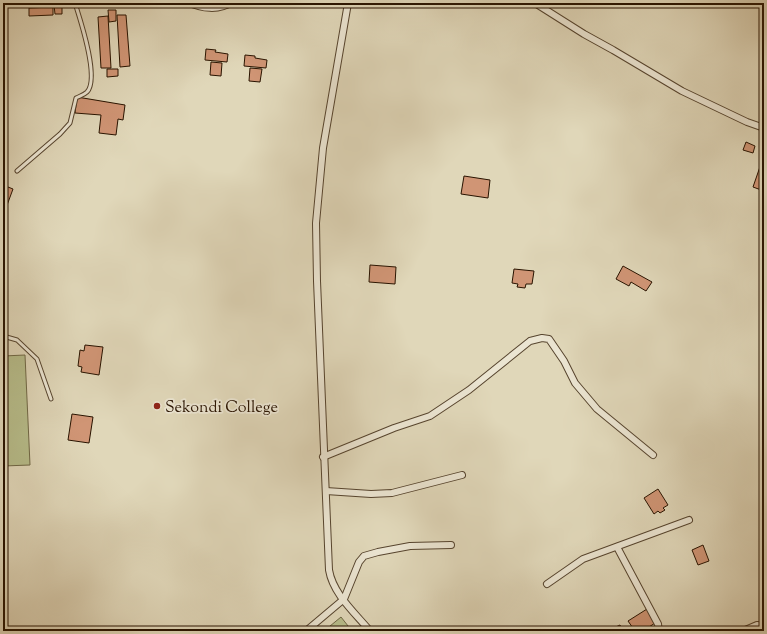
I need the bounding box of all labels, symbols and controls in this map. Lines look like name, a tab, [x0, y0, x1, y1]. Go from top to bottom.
place label: Sekondi College	[165, 397, 278, 420]
marker: Sekondi College	[152, 401, 162, 411]

